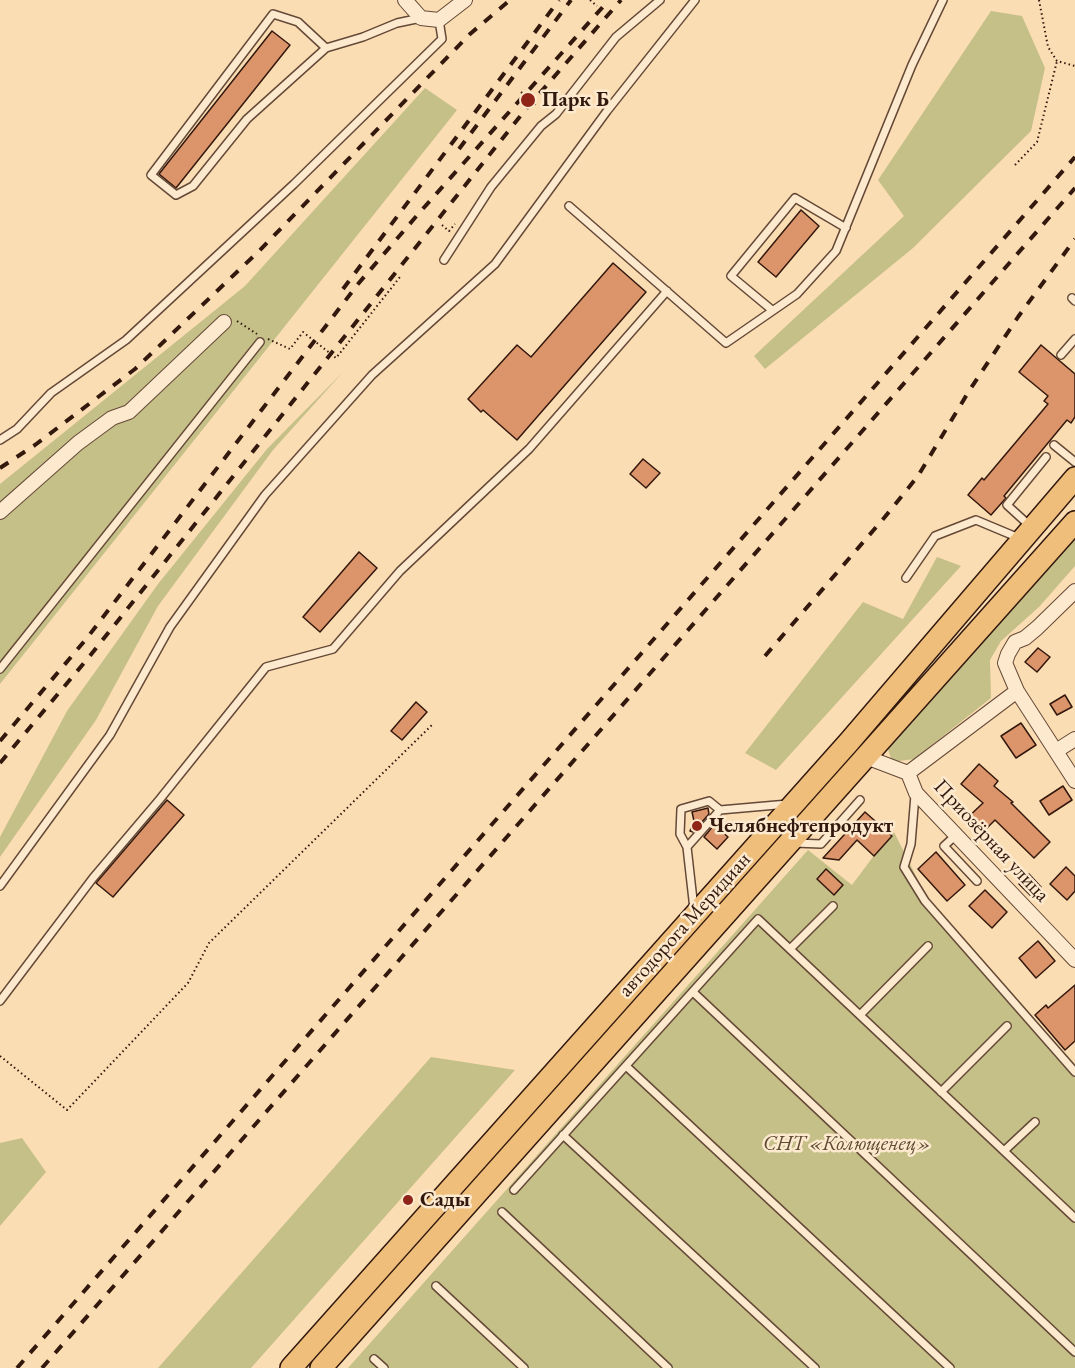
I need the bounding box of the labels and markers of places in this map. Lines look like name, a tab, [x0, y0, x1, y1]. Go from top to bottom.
place label: Парк Б	[542, 87, 609, 113]
marker: Парк Б	[519, 91, 537, 109]
place label: Челябнефтепродукт	[709, 813, 893, 839]
marker: Челябнефтепродукт	[690, 819, 704, 833]
place label: Сады	[420, 1187, 470, 1213]
marker: Сады	[401, 1193, 415, 1207]

